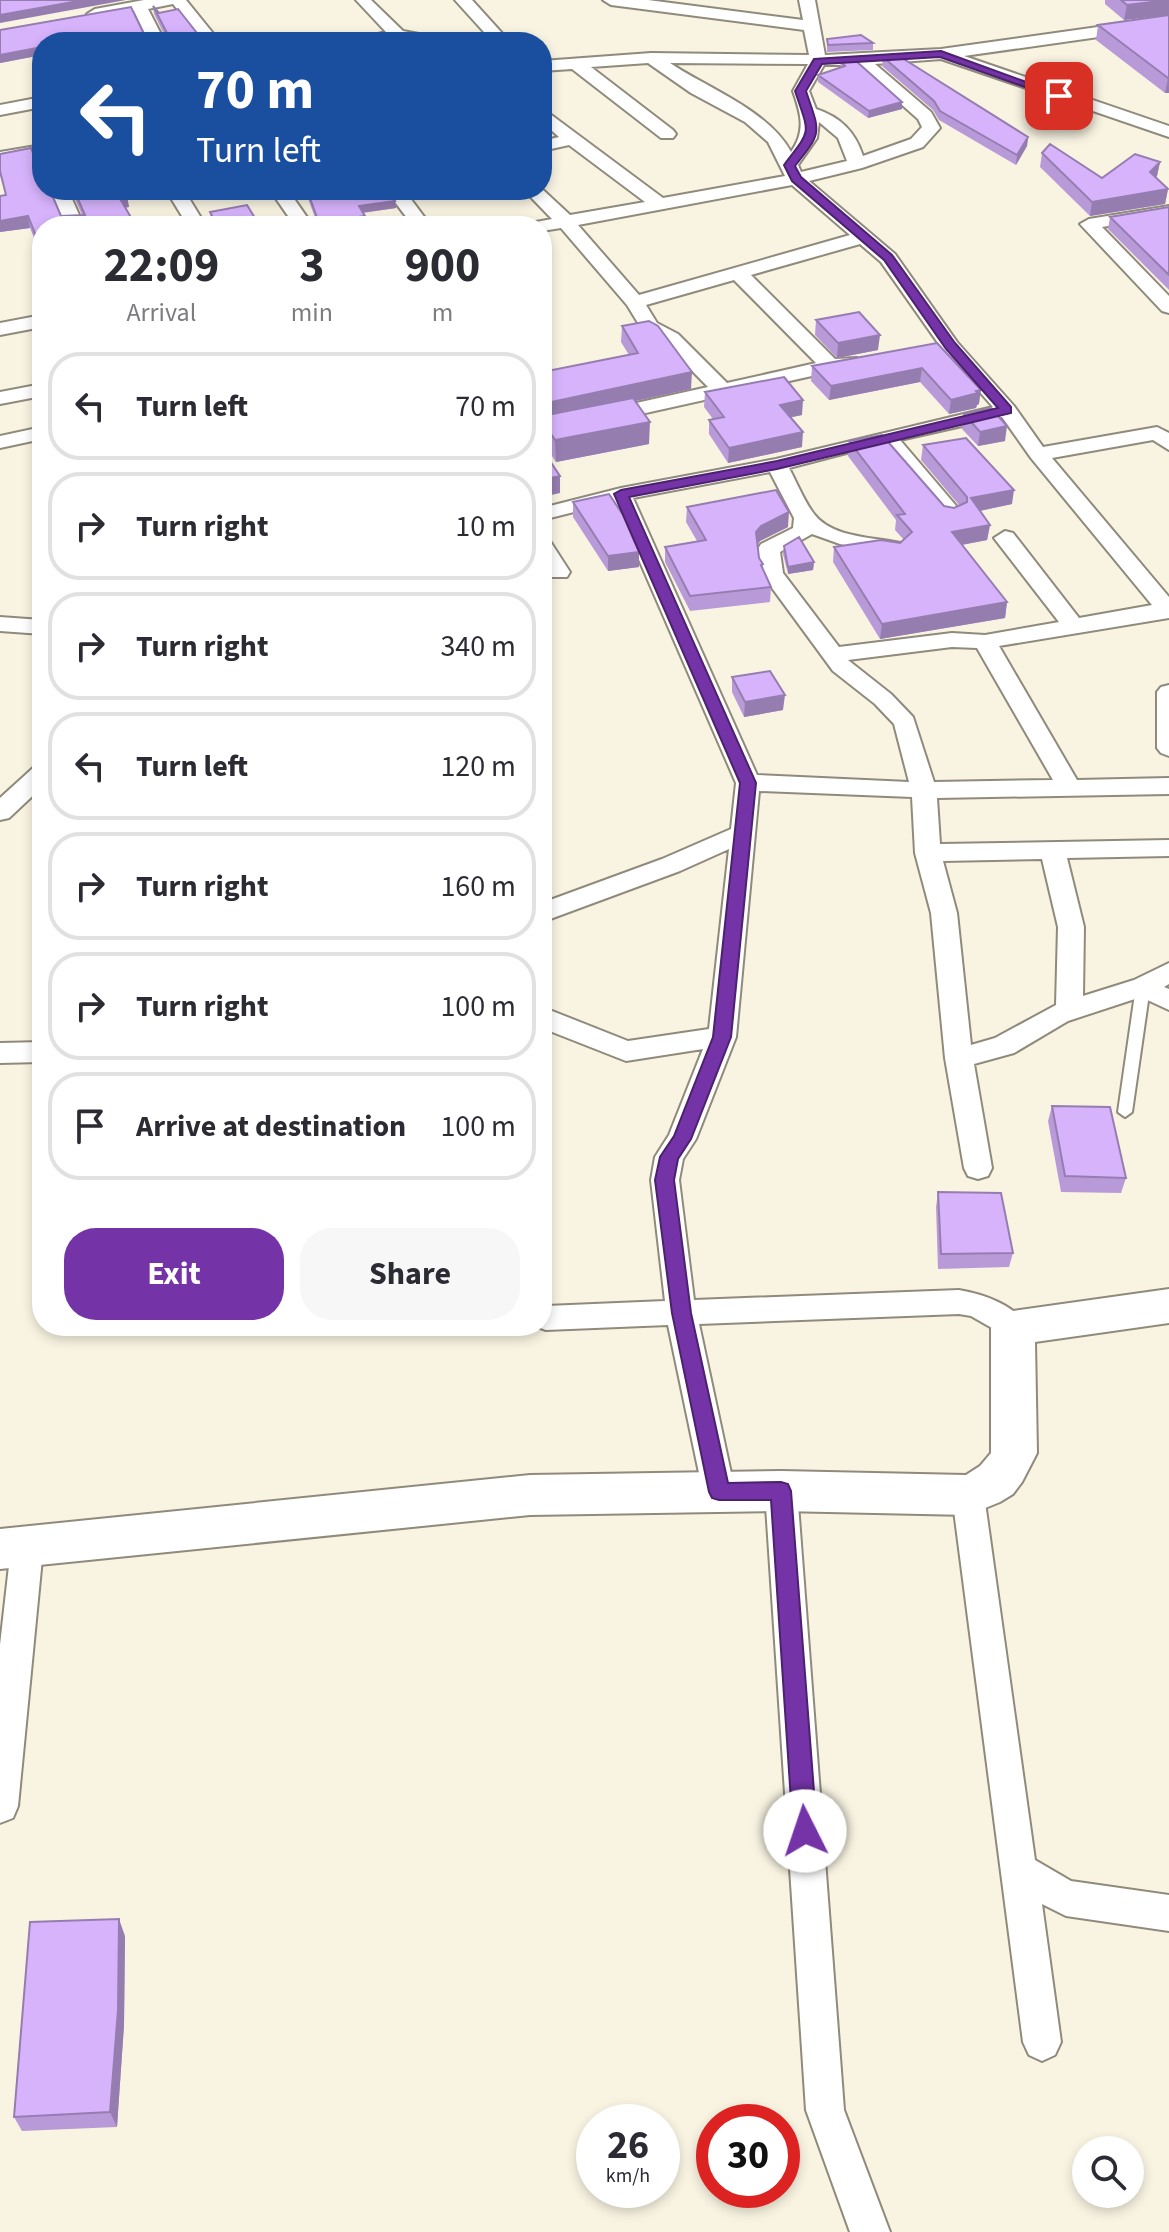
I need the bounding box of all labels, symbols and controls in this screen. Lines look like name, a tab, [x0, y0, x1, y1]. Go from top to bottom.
text: 70 m	[196, 51, 314, 130]
pin	[1025, 62, 1093, 130]
icon: left	[64, 64, 168, 168]
icon: arrive	[1037, 74, 1081, 118]
text: Turn left	[196, 125, 321, 176]
text: 22:09	[103, 232, 219, 300]
text: 3	[299, 232, 325, 300]
text: 900	[404, 232, 480, 300]
text: Arrival	[126, 294, 196, 331]
text: min	[291, 294, 333, 331]
text: m	[432, 294, 453, 331]
icon: left	[68, 384, 112, 428]
text: Turn left	[136, 385, 248, 428]
text: 70 m	[455, 385, 516, 428]
icon: right	[68, 504, 112, 548]
text: Turn right	[136, 505, 268, 548]
text: 10 m	[455, 505, 516, 548]
icon: right	[68, 624, 112, 668]
text: Turn right	[136, 625, 268, 668]
text: 340 m	[440, 625, 516, 668]
icon: left	[68, 744, 112, 788]
text: Turn left	[136, 745, 248, 788]
text: 120 m	[440, 745, 516, 788]
icon: right	[68, 864, 112, 908]
text: Turn right	[136, 865, 268, 908]
text: 160 m	[440, 865, 516, 908]
icon: right	[68, 984, 112, 1028]
text: Turn right	[136, 985, 268, 1028]
text: 100 m	[440, 985, 516, 1028]
icon: arrive	[68, 1104, 112, 1148]
text: Arrive at destination	[136, 1105, 406, 1148]
text: 100 m	[440, 1105, 516, 1148]
button: Exit	[64, 1228, 284, 1320]
button: Share	[300, 1228, 520, 1320]
position arrow	[763, 1789, 847, 1873]
speed limit sign: 30	[696, 2104, 800, 2208]
text: 26	[607, 2117, 649, 2174]
map controls	[1072, 2136, 1144, 2208]
button: search	[1072, 2136, 1144, 2208]
text: km/h	[606, 2162, 650, 2190]

